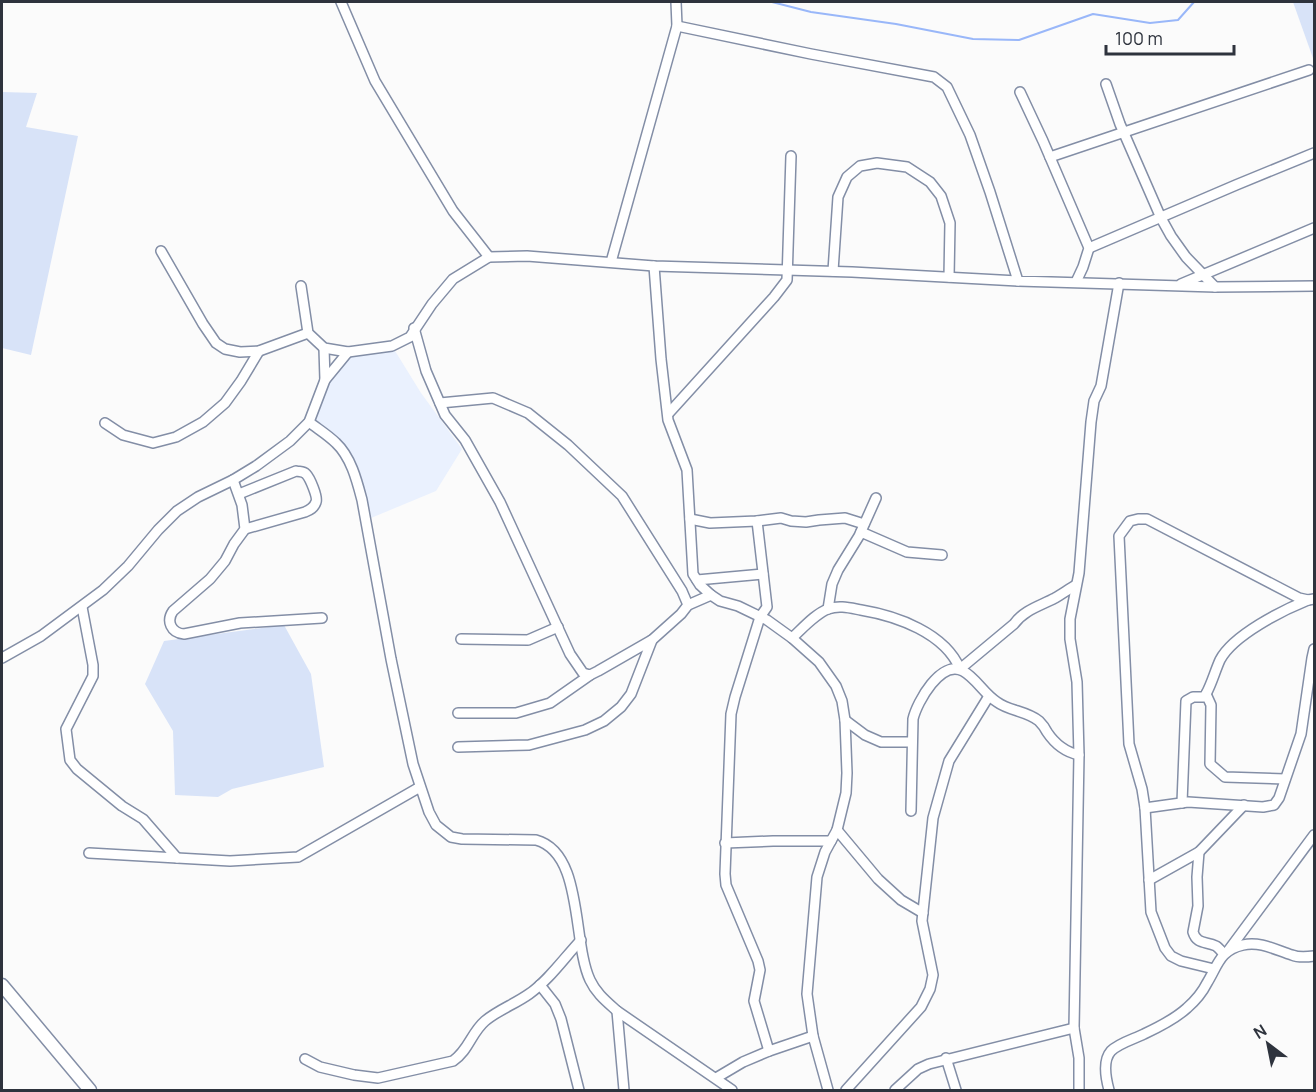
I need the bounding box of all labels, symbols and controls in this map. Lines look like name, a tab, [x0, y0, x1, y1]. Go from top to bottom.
scale bar	[1106, 18, 1234, 56]
text: 100 m	[1115, 26, 1163, 50]
north arrow	[1238, 1014, 1298, 1074]
text: N	[1249, 1019, 1271, 1044]

